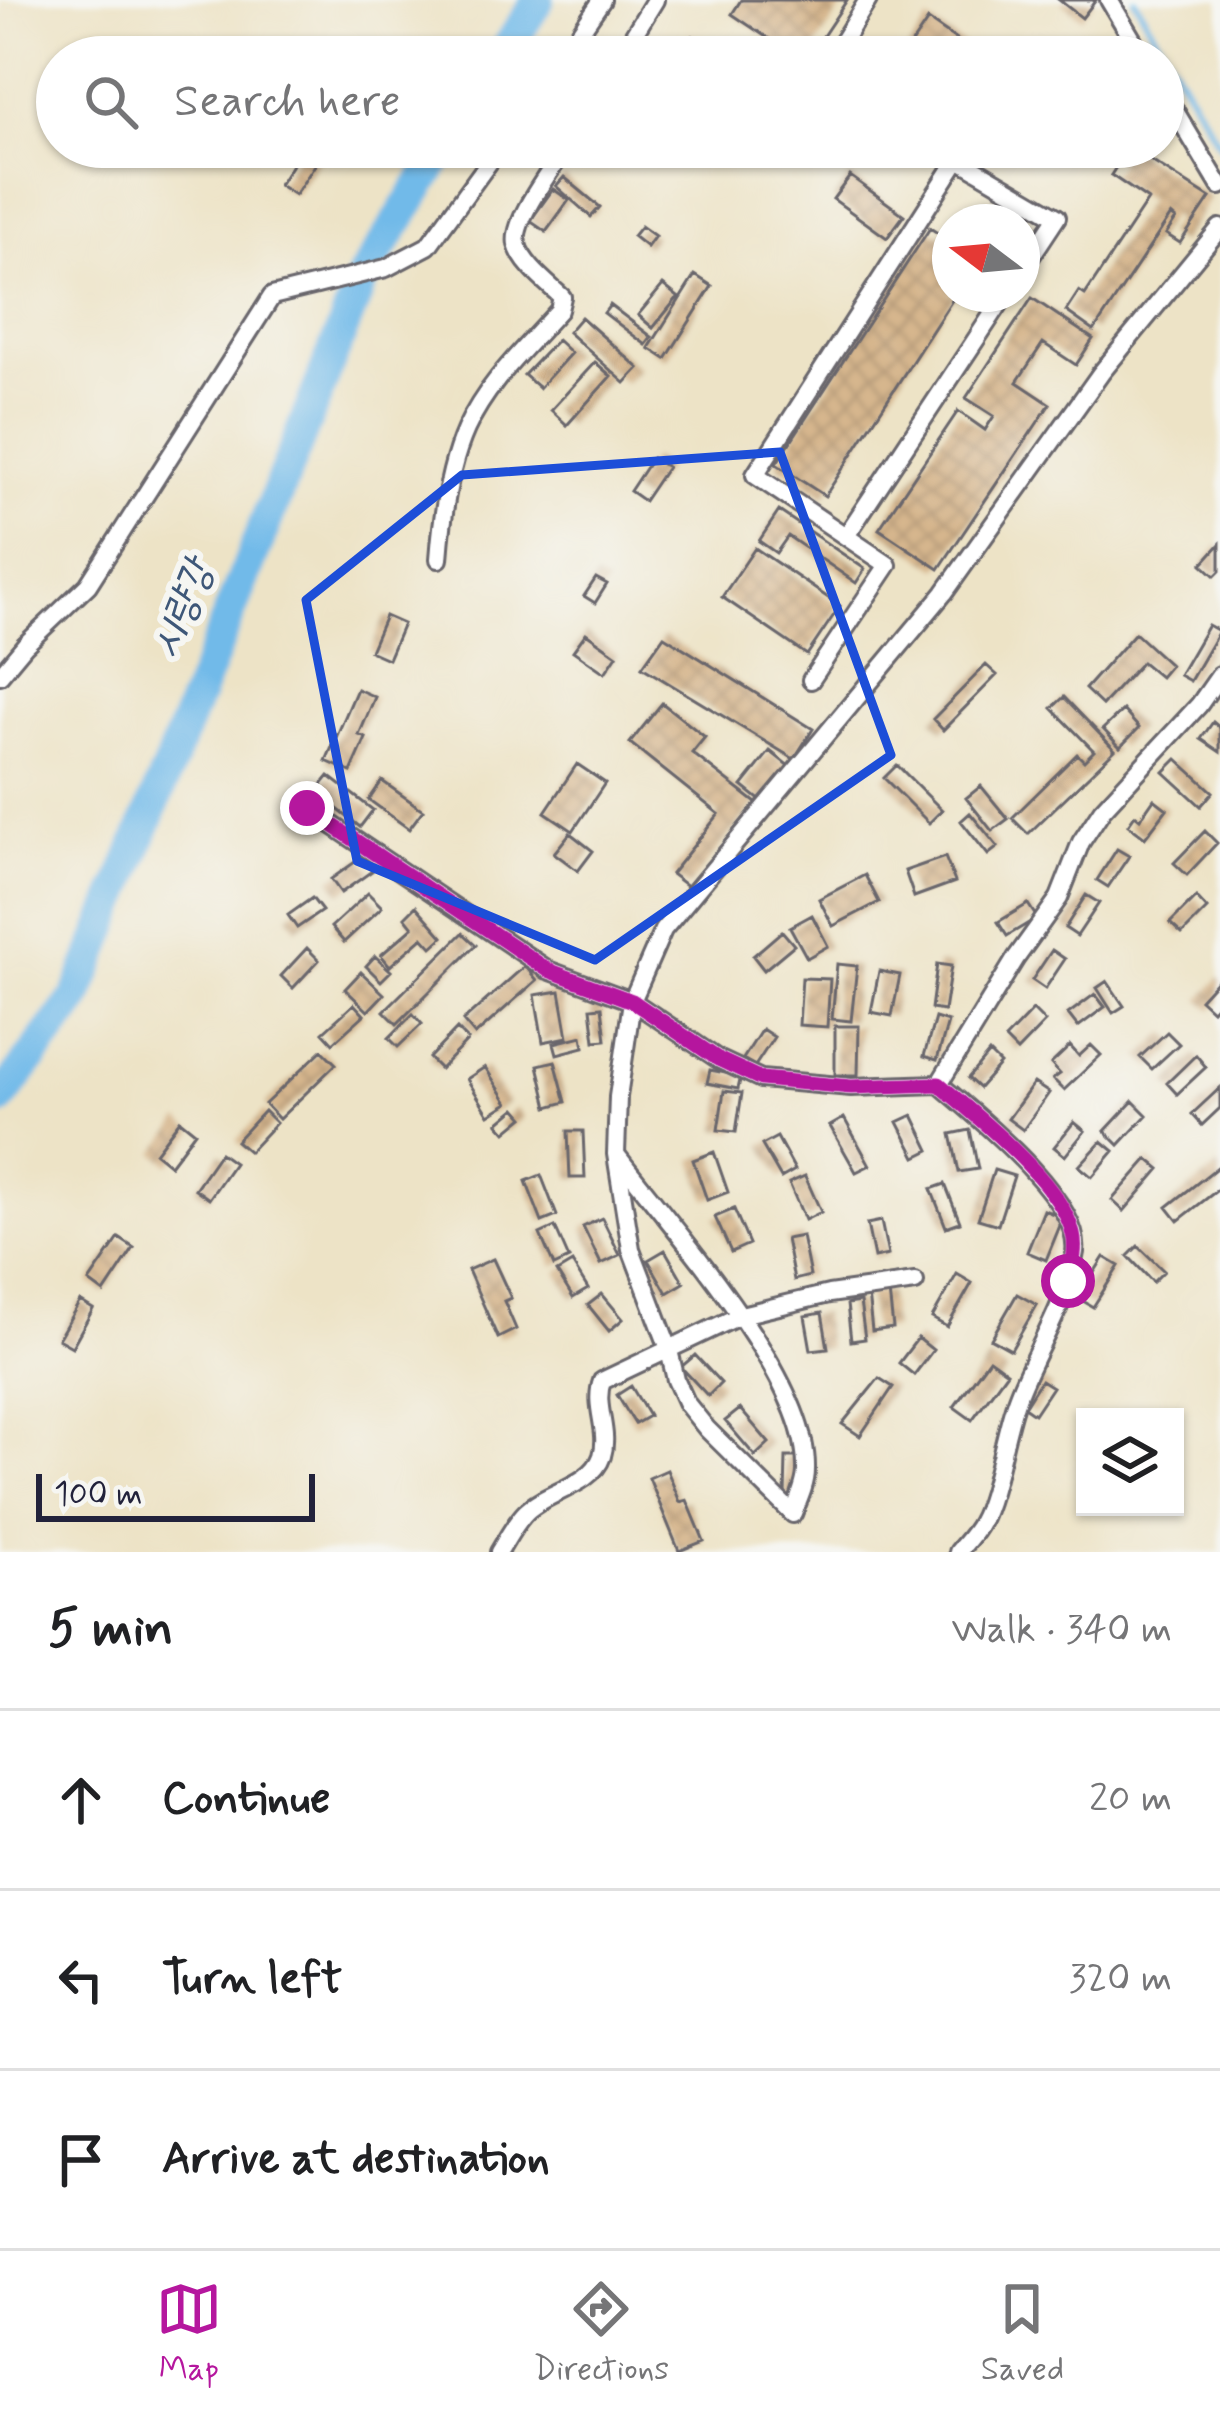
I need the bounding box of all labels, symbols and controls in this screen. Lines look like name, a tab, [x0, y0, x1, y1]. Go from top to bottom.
search box	[36, 36, 1184, 168]
icon: search	[78, 69, 144, 135]
text: Search here	[174, 73, 401, 132]
north arrow	[932, 204, 1040, 312]
water label: 시량강	[139, 548, 229, 666]
route end	[280, 781, 334, 835]
route start	[1041, 1254, 1095, 1308]
map controls	[1076, 1408, 1184, 1516]
button: layers	[1076, 1408, 1184, 1516]
scale bar	[36, 1468, 315, 1521]
text: 100 m	[54, 1473, 143, 1517]
text: 5 min	[48, 1597, 173, 1663]
text: Walk · 340 m	[951, 1605, 1172, 1656]
icon: ahead	[48, 1767, 114, 1833]
text: Continue	[162, 1770, 330, 1829]
text: 20 m	[1089, 1774, 1172, 1825]
icon: left	[48, 1947, 114, 2013]
text: Turn left	[162, 1950, 342, 2009]
text: 320 m	[1069, 1954, 1172, 2005]
icon: arrive	[48, 2127, 114, 2193]
text: Arrive at destination	[162, 2130, 550, 2189]
tab: Map	[156, 2276, 222, 2392]
tab: Directions	[533, 2276, 669, 2392]
tab: Saved	[981, 2276, 1064, 2392]

